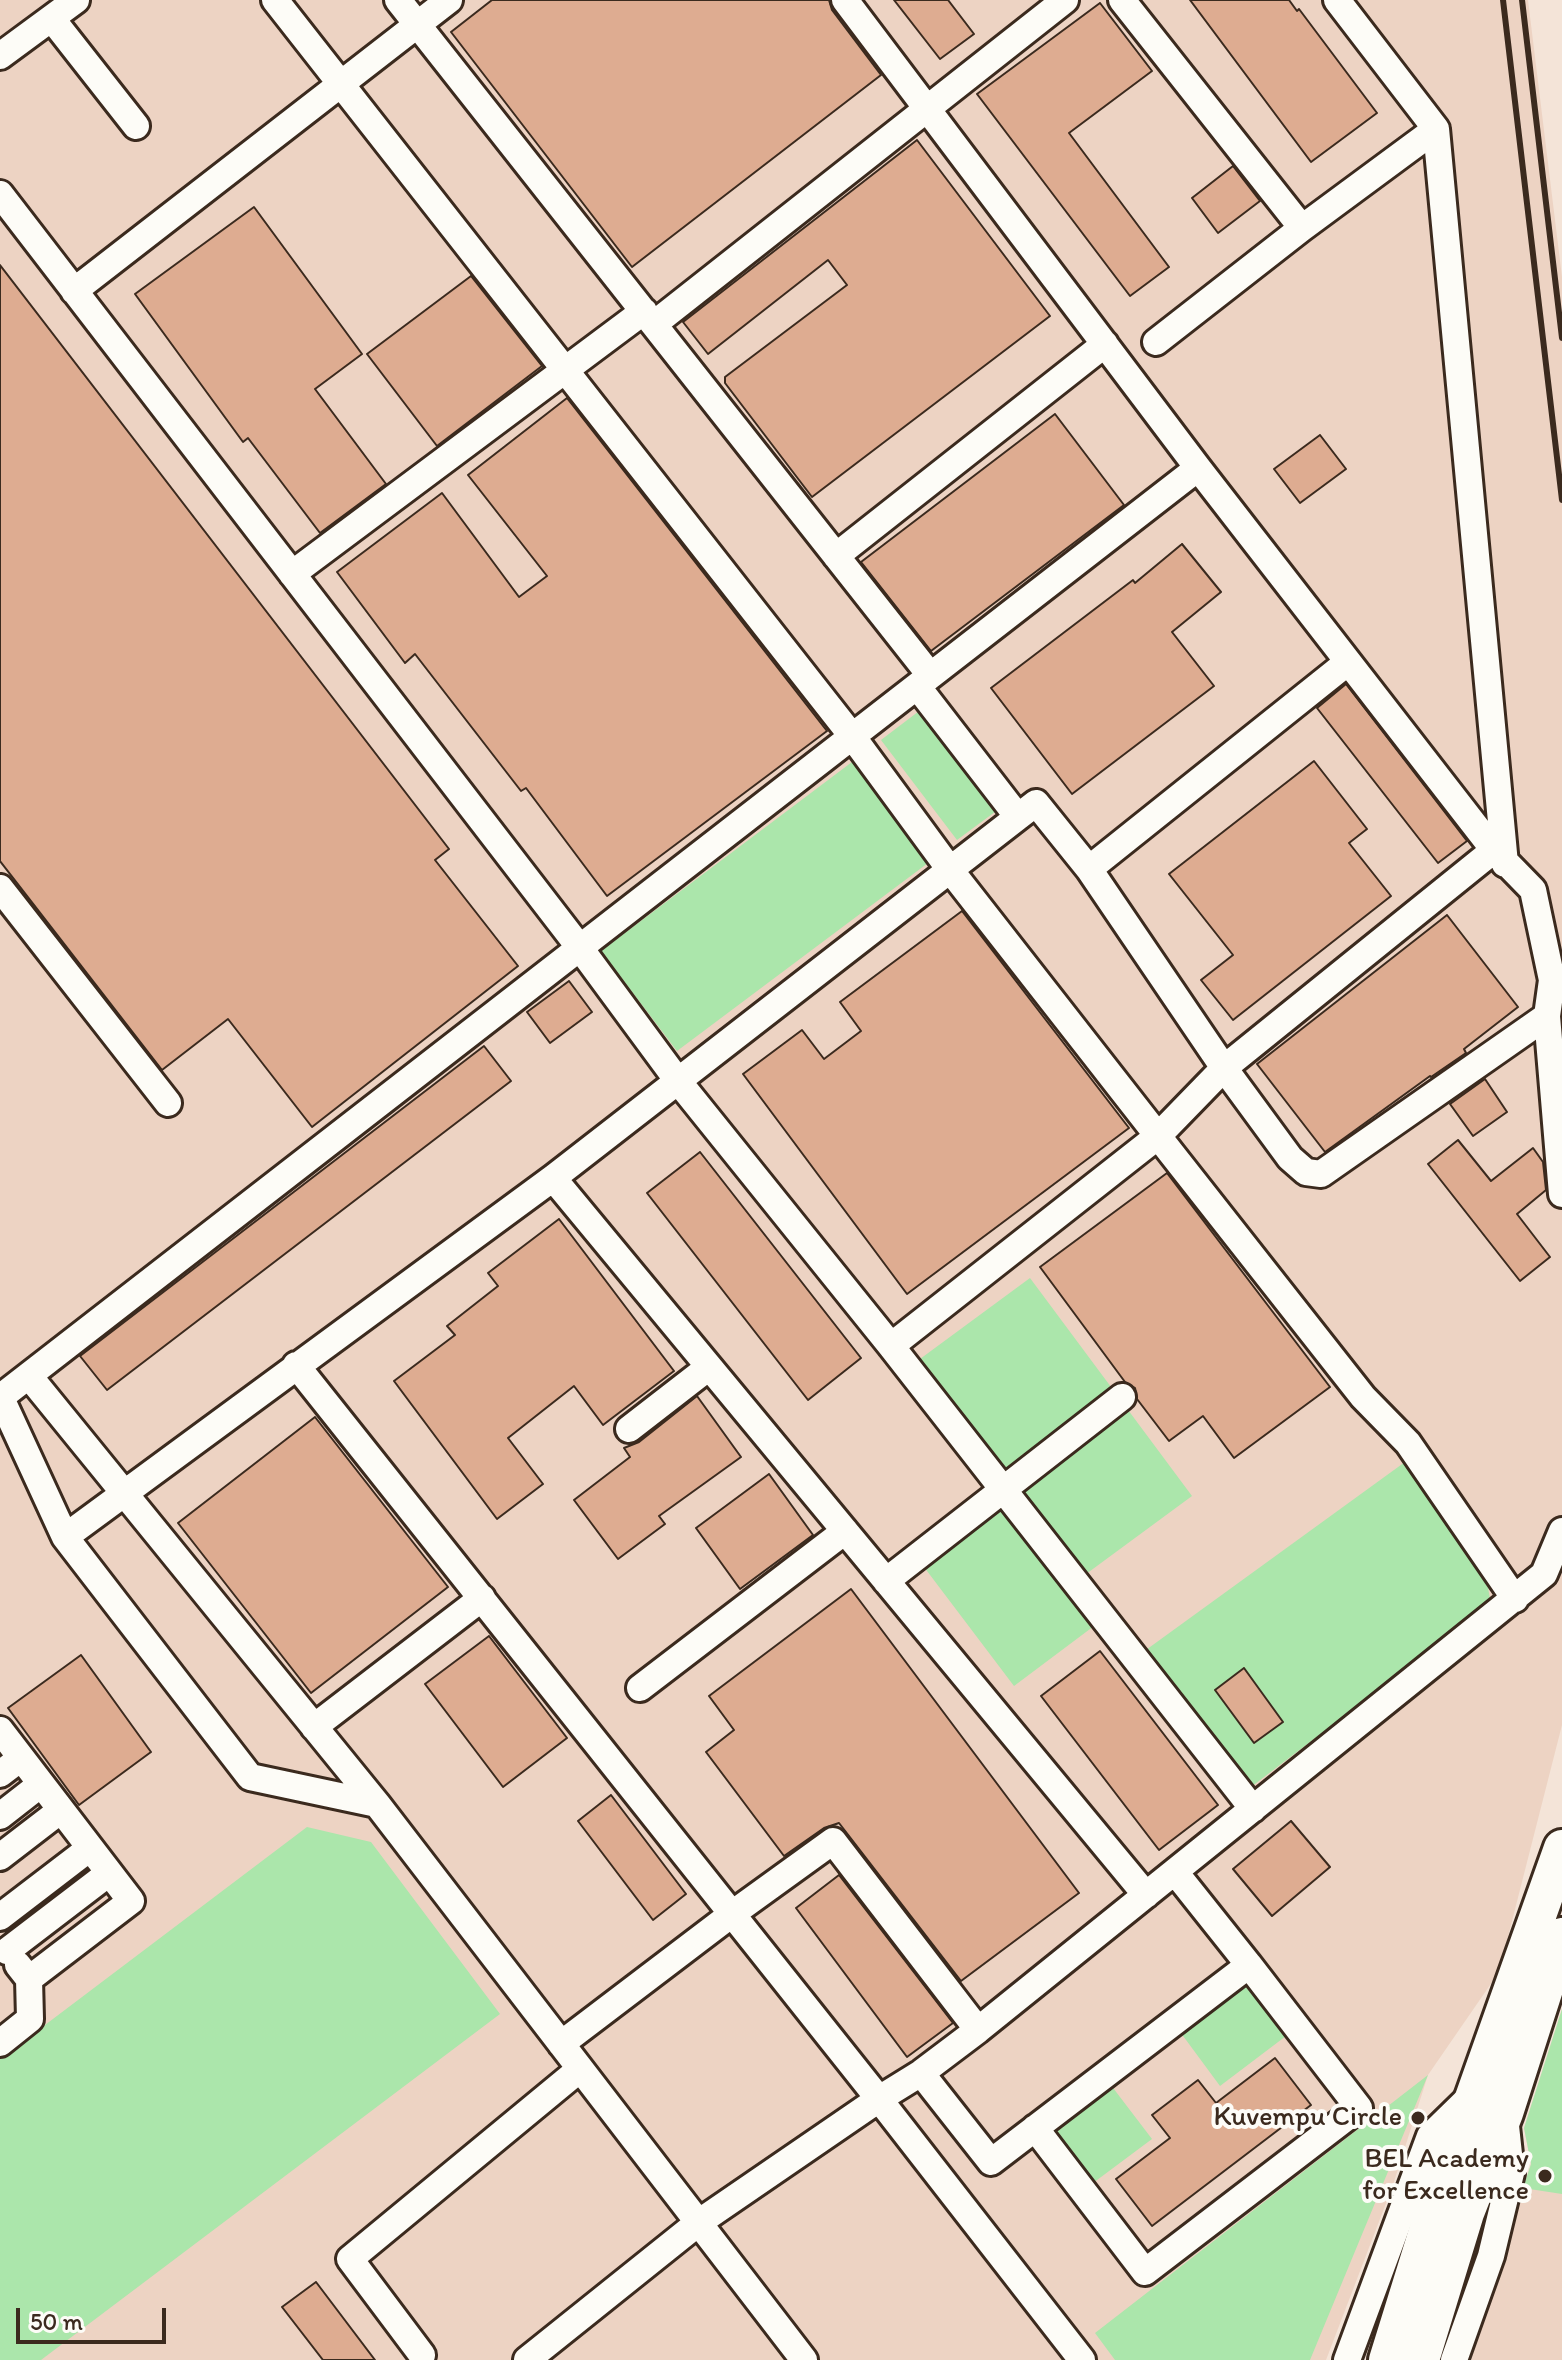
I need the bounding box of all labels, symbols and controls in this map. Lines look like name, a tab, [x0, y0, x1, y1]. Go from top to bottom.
place label: Kuvempu Circle	[1213, 2101, 1402, 2135]
marker: Kuvempu Circle	[1409, 2109, 1427, 2127]
place label: BEL Academy for Excellence	[1362, 2143, 1529, 2209]
marker: BEL Academy for Excellence	[1536, 2167, 1554, 2185]
scale bar	[20, 2292, 170, 2342]
text: 50 m	[30, 2307, 83, 2336]

